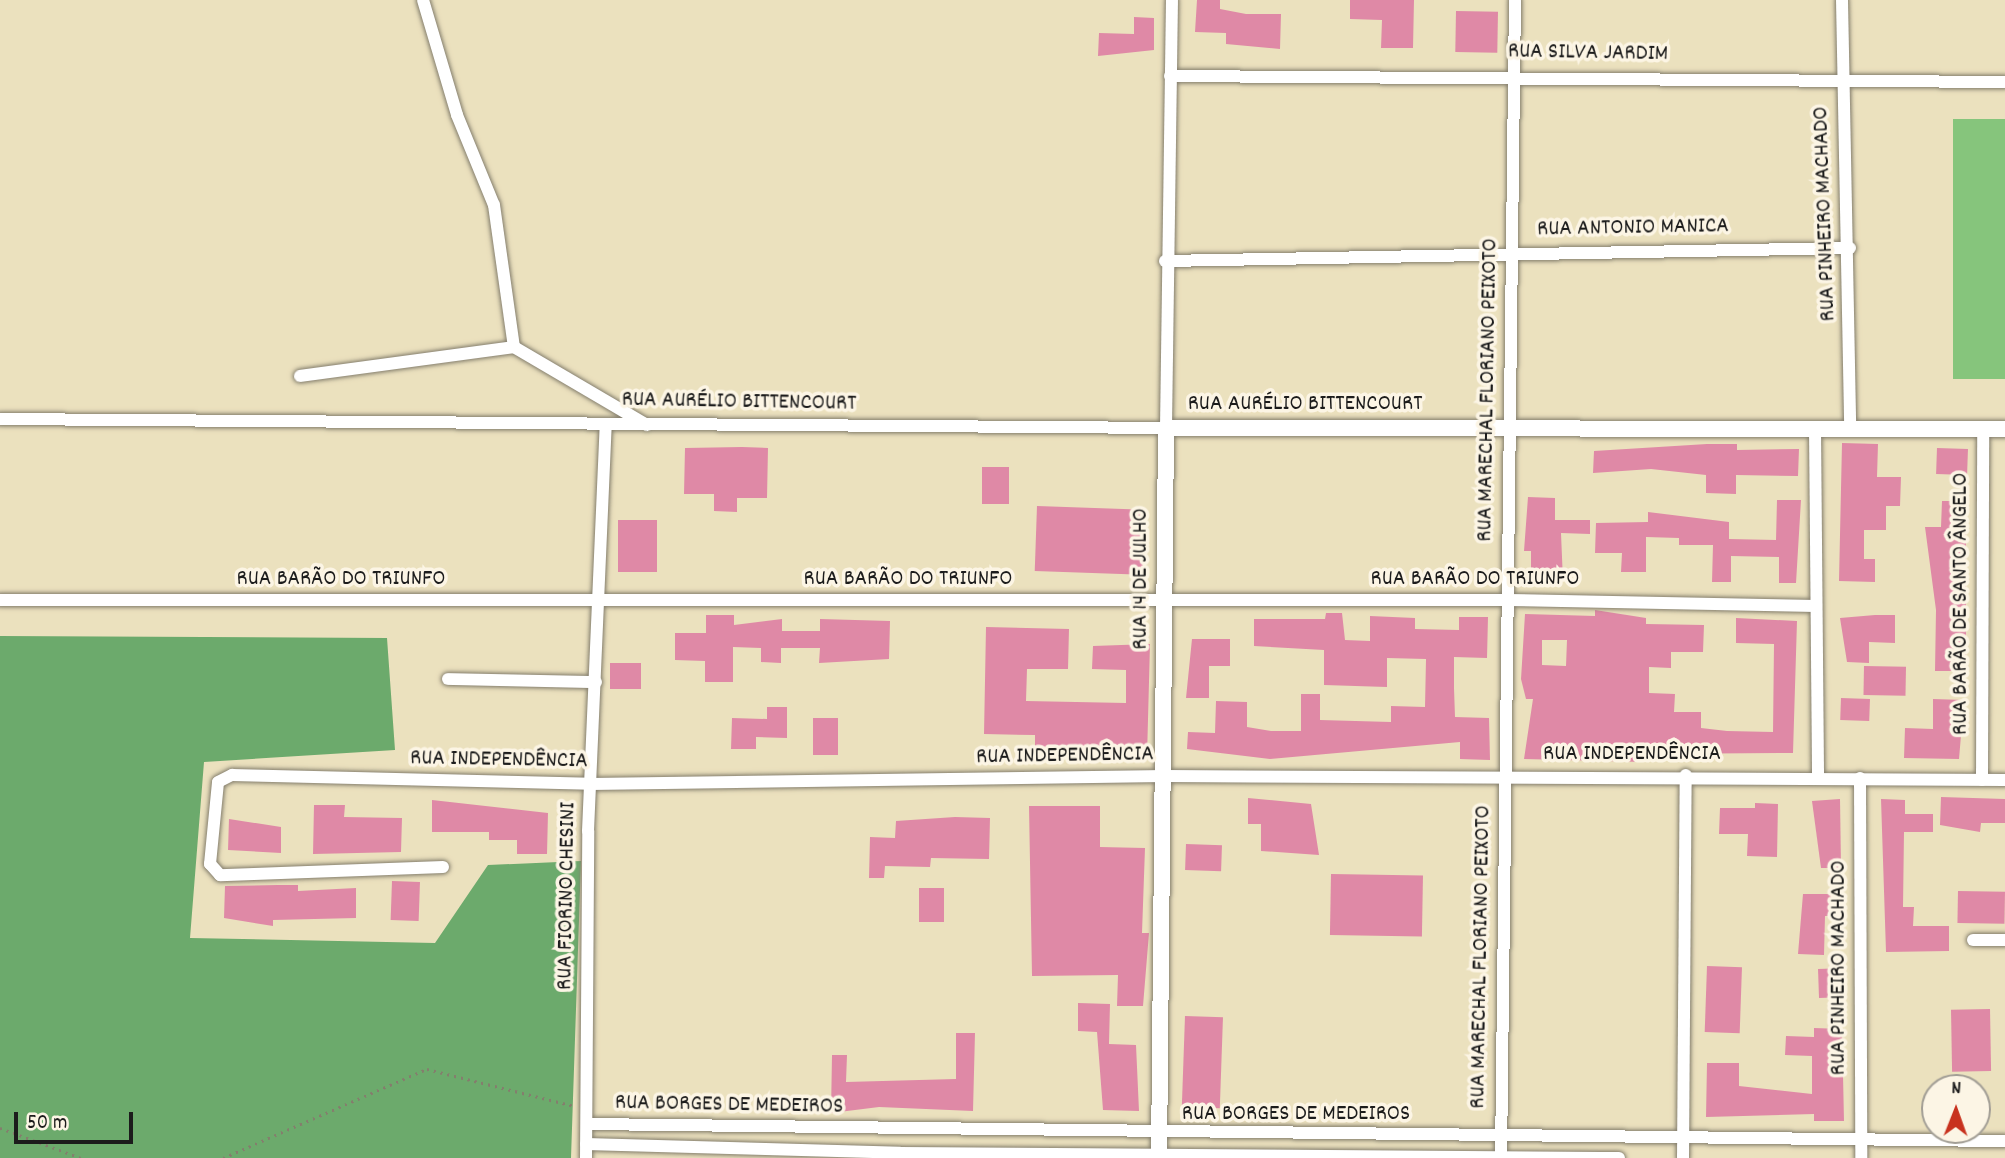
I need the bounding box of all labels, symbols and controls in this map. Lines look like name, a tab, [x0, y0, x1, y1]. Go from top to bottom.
street label: RUA SILVA JARDIM	[1508, 39, 1668, 69]
street label: RUA PINHEIRO MACHADO	[1808, 106, 1844, 322]
street label: RUA ANTONIO MANICA	[1537, 214, 1729, 244]
street label: RUA MARECHAL FLORIANO PEIXOTO	[1473, 238, 1505, 542]
street label: RUA AURÉLIO BITTENCOURT	[621, 387, 857, 419]
street label: RUA AURÉLIO BITTENCOURT	[1188, 391, 1422, 419]
street label: RUA BARÃO DE SANTO ÂNGELO	[1948, 473, 1976, 735]
street label: RUA 14 DE JULHO	[1128, 508, 1156, 650]
street label: RUA BARÃO DO TRIUNFO	[237, 566, 445, 594]
street label: RUA BARÃO DO TRIUNFO	[804, 566, 1012, 594]
street label: RUA BARÃO DO TRIUNFO	[1371, 566, 1579, 594]
street label: RUA INDEPENDÊNCIA	[1543, 741, 1721, 769]
street label: RUA INDEPENDÊNCIA	[976, 742, 1154, 772]
street label: RUA INDEPENDÊNCIA	[410, 746, 588, 776]
street label: RUA FIORINO CHESINI	[553, 802, 583, 990]
street label: RUA MARECHAL FLORIANO PEIXOTO	[1466, 805, 1498, 1109]
street label: RUA PINHEIRO MACHADO	[1826, 861, 1854, 1075]
north arrow	[1921, 1074, 1991, 1144]
text: N	[1951, 1076, 1961, 1103]
street label: RUA BORGES DE MEDEIROS	[615, 1090, 843, 1122]
scale bar	[18, 1098, 136, 1142]
street label: RUA BORGES DE MEDEIROS	[1182, 1101, 1410, 1129]
text: 50 m	[27, 1109, 67, 1139]

